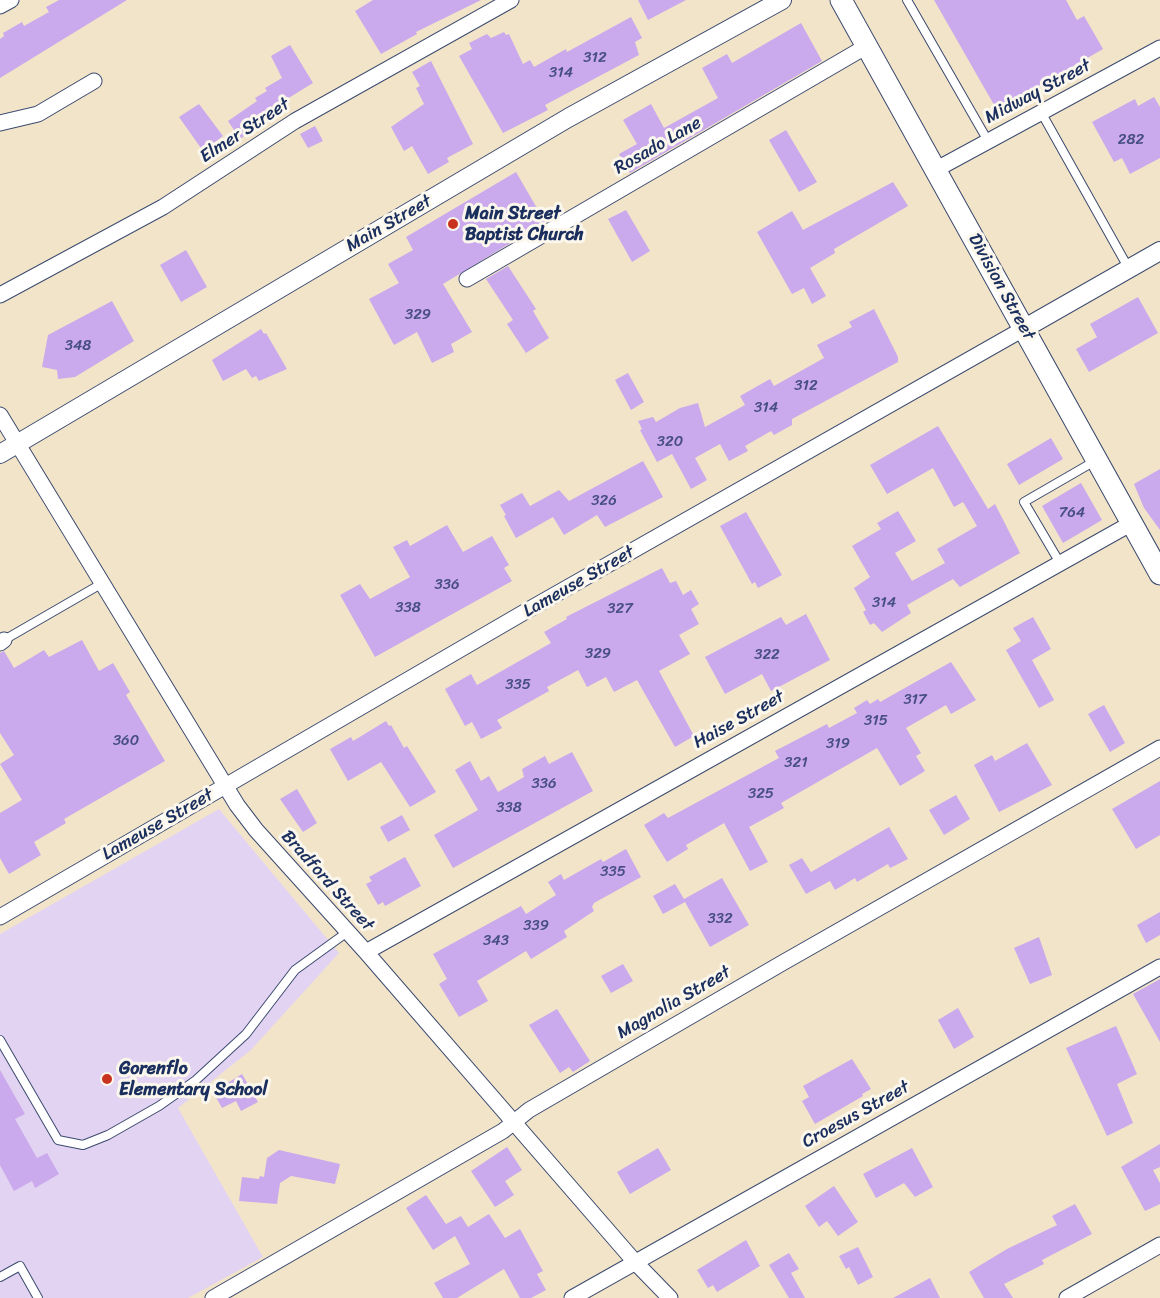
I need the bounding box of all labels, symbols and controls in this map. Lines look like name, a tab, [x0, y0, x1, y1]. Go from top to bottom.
house number: 312	[583, 49, 607, 67]
street label: Midway Street	[981, 55, 1095, 129]
house number: 314	[549, 64, 573, 82]
street label: Elmer Street	[196, 94, 294, 168]
street label: Rosado Lane	[611, 112, 705, 180]
house number: 282	[1118, 131, 1144, 149]
street label: Main Street	[342, 191, 436, 257]
place label: Main Street Baptist Church	[465, 203, 584, 246]
marker: Main Street Baptist Church	[446, 217, 460, 231]
street label: Division Street	[963, 230, 1039, 344]
house number: 329	[405, 306, 431, 324]
house number: 348	[65, 337, 91, 355]
house number: 312	[794, 377, 818, 395]
house number: 314	[754, 399, 778, 417]
house number: 320	[657, 433, 683, 451]
house number: 326	[591, 492, 617, 510]
house number: 764	[1059, 504, 1085, 522]
street label: Lameuse Street	[520, 541, 638, 623]
house number: 336	[435, 576, 459, 594]
house number: 314	[872, 594, 896, 612]
house number: 338	[395, 599, 421, 617]
house number: 327	[607, 600, 633, 618]
house number: 329	[585, 645, 611, 663]
house number: 322	[754, 646, 780, 664]
house number: 335	[505, 676, 531, 694]
street label: Haise Street	[690, 686, 788, 754]
house number: 317	[903, 691, 927, 709]
house number: 315	[864, 712, 888, 730]
house number: 360	[113, 732, 139, 750]
house number: 319	[826, 735, 850, 753]
house number: 321	[784, 754, 808, 772]
house number: 336	[532, 775, 556, 793]
street label: Lameuse Street	[99, 784, 217, 866]
house number: 325	[748, 785, 774, 803]
house number: 338	[496, 799, 522, 817]
street label: Bradford Street	[276, 826, 378, 936]
house number: 335	[600, 863, 626, 881]
house number: 332	[707, 910, 733, 928]
house number: 339	[523, 917, 549, 935]
house number: 343	[483, 932, 509, 950]
street label: Magnolia Street	[613, 962, 735, 1044]
place label: Gorenflo Elementary School	[119, 1058, 268, 1100]
marker: Gorenflo Elementary School	[100, 1072, 114, 1086]
street label: Croesus Street	[799, 1077, 913, 1153]

